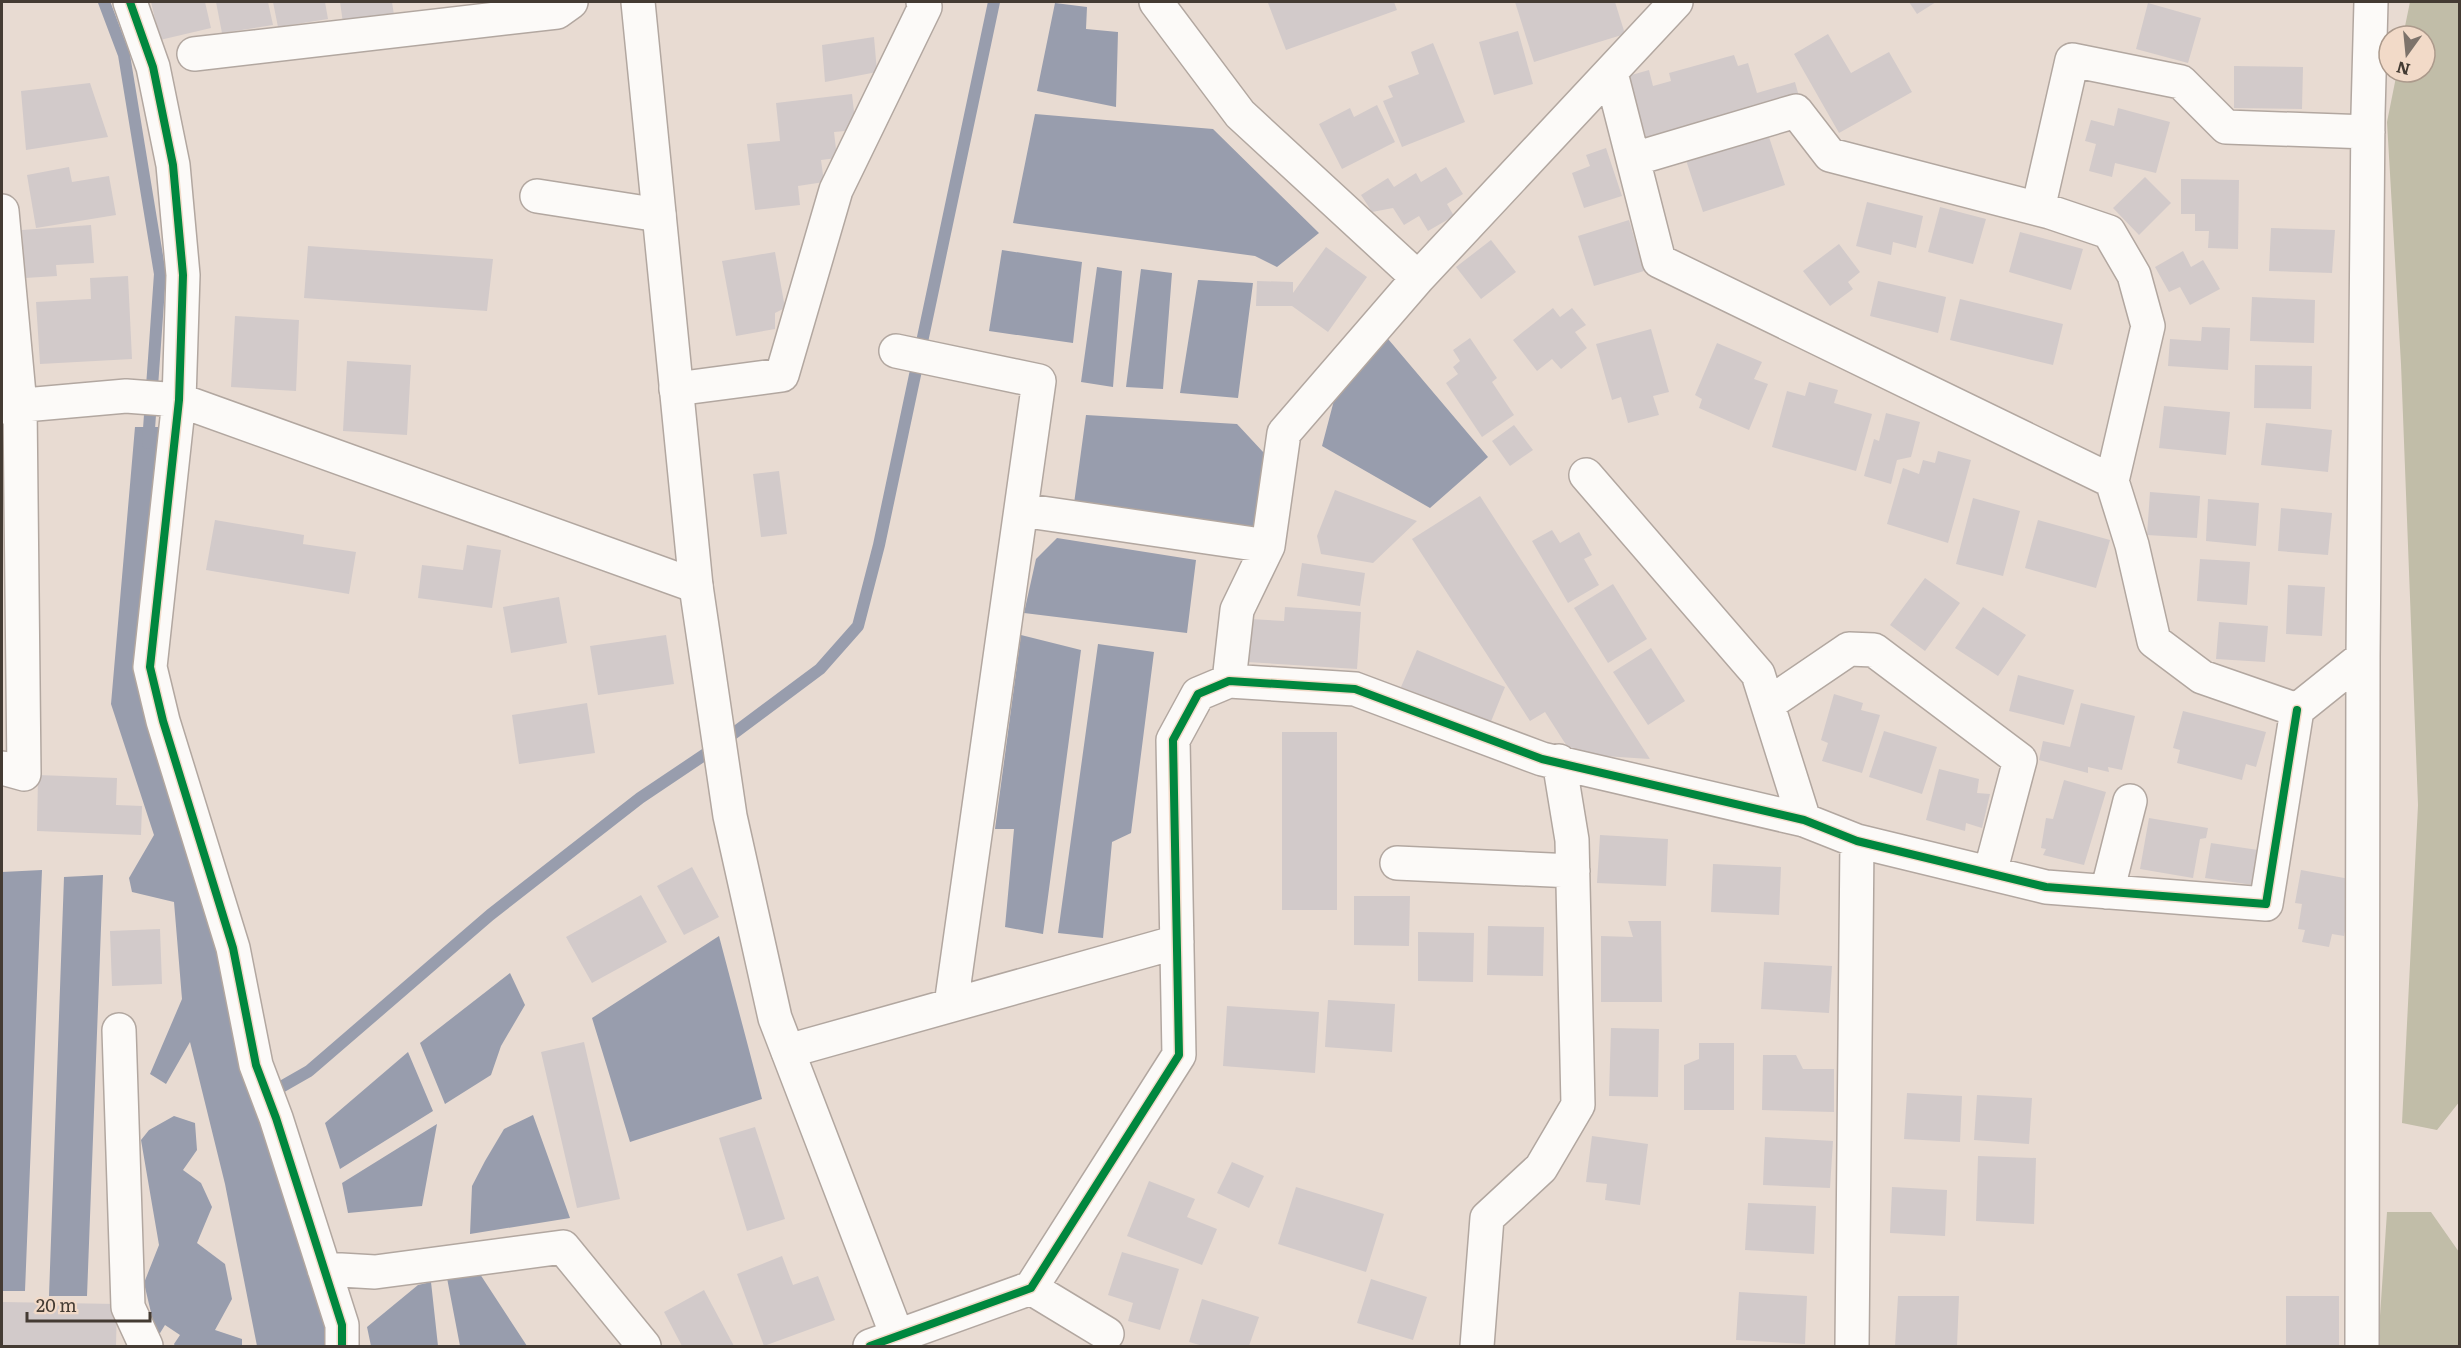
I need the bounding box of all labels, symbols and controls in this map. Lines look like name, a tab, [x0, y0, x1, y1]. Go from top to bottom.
north arrow	[2377, 24, 2437, 84]
text: N	[2393, 56, 2412, 83]
scale bar	[27, 1285, 150, 1323]
text: 20 m	[36, 1291, 77, 1318]

